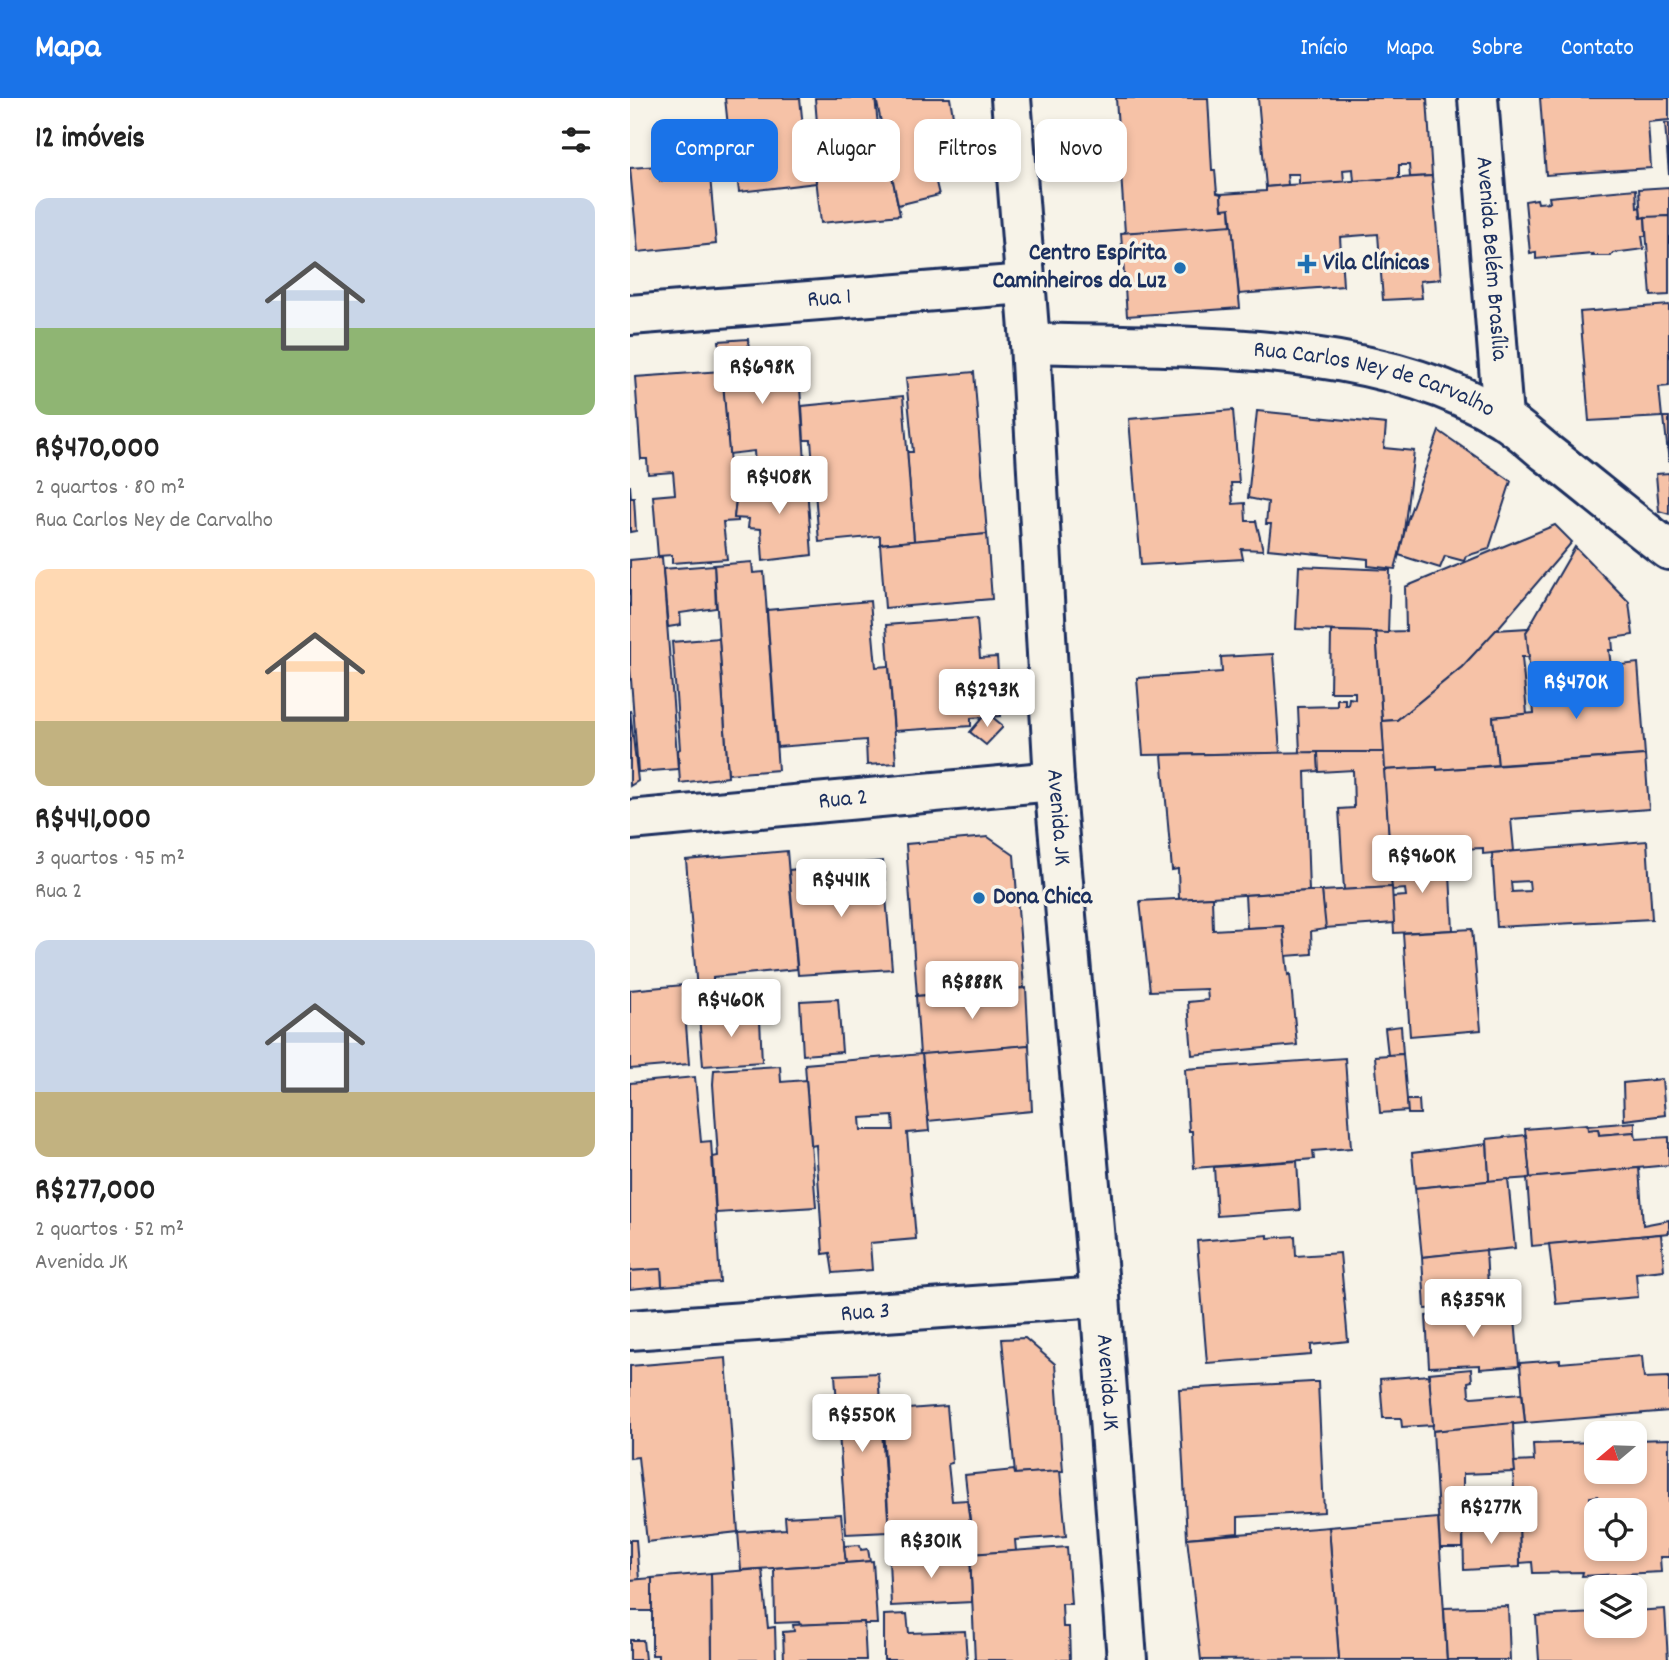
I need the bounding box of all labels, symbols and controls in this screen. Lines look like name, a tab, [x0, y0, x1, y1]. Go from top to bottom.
text: Mapa	[35, 26, 101, 73]
text: Início	[1300, 32, 1348, 66]
text: Mapa	[1386, 32, 1434, 66]
text: Sobre	[1472, 32, 1523, 66]
text: Contato	[1561, 32, 1634, 66]
text: 12 imóveis	[35, 119, 145, 162]
chip: Comprar	[651, 119, 778, 182]
chip: Alugar	[792, 119, 900, 182]
chip: Filtros	[914, 119, 1021, 182]
chip: Novo	[1035, 119, 1127, 182]
icon: filters	[557, 121, 595, 159]
street label: Avenida Belém Brasília	[1466, 155, 1516, 363]
place label: Centro Espírita Caminheiros da Luz	[993, 237, 1167, 299]
icon: home	[252, 243, 378, 369]
place label: Vila Clínicas	[1323, 247, 1430, 281]
marker: Vila Clínicas	[1297, 254, 1317, 274]
marker: Centro Espírita Caminheiros da Luz	[1172, 260, 1188, 276]
street label: Rua 1	[806, 281, 853, 318]
street label: Rua Carlos Ney de Carvalho	[1252, 334, 1501, 427]
pin: R$698K	[705, 346, 819, 406]
text: R$698K	[730, 352, 794, 385]
text: R$470,000	[35, 429, 160, 472]
pin: R$408K	[722, 456, 836, 516]
text: R$408K	[747, 462, 811, 495]
text: 2 quartos · 80 m²	[35, 472, 185, 505]
text: Rua Carlos Ney de Carvalho	[35, 505, 273, 538]
icon: home	[252, 614, 378, 740]
pin: R$470K	[1519, 662, 1633, 721]
text: R$470K	[1544, 667, 1608, 700]
pin: R$293K	[930, 670, 1044, 729]
text: R$293K	[955, 675, 1019, 708]
street label: Avenida JK	[1036, 768, 1078, 867]
street label: Rua 2	[817, 781, 869, 820]
text: R$441,000	[35, 800, 151, 843]
pin: R$960K	[1365, 836, 1479, 895]
text: R$960K	[1388, 841, 1456, 874]
text: 3 quartos · 95 m²	[35, 843, 185, 876]
pin: R$441K	[784, 860, 898, 919]
text: R$441K	[812, 865, 870, 898]
text: Rua 2	[35, 876, 82, 909]
place label: Dona Chica	[993, 881, 1093, 915]
marker: Dona Chica	[971, 890, 987, 906]
pin: R$888K	[915, 962, 1029, 1021]
text: R$888K	[941, 967, 1003, 1000]
pin: R$460K	[674, 979, 788, 1039]
icon: home	[252, 985, 378, 1111]
text: R$460K	[698, 985, 764, 1018]
text: R$277,000	[35, 1171, 156, 1214]
text: 2 quartos · 52 m²	[35, 1214, 184, 1247]
text: Avenida JK	[35, 1247, 128, 1280]
pin: R$359K	[1416, 1280, 1530, 1339]
text: R$359K	[1441, 1285, 1505, 1318]
street label: Rua 3	[840, 1295, 891, 1332]
street label: Avenida JK	[1086, 1333, 1127, 1432]
pin: R$550K	[805, 1394, 919, 1454]
text: R$550K	[828, 1400, 896, 1433]
north arrow	[1584, 1421, 1647, 1484]
map controls	[1584, 1421, 1647, 1638]
pin: R$277K	[1434, 1486, 1548, 1546]
text: R$277K	[1460, 1492, 1522, 1525]
button: locate	[1584, 1498, 1647, 1561]
pin: R$301K	[874, 1520, 988, 1580]
text: R$301K	[900, 1526, 962, 1559]
button: layers	[1584, 1575, 1647, 1638]

